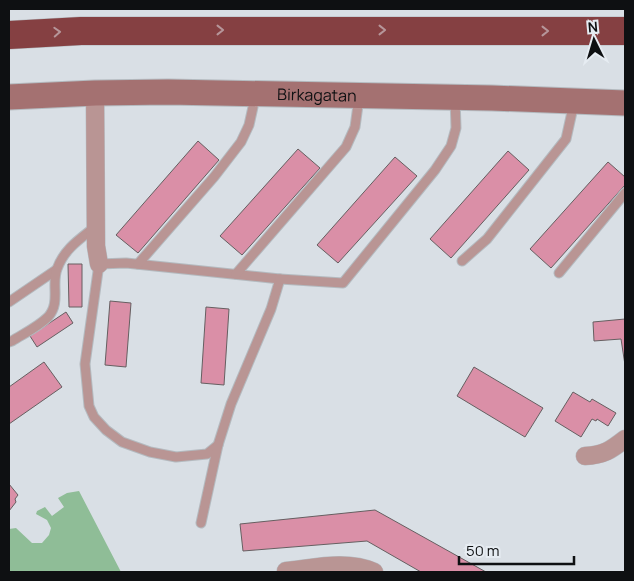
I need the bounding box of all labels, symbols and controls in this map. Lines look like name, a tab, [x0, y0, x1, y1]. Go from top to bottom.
north arrow	[569, 15, 619, 65]
text: N	[587, 17, 599, 36]
one-way arrow	[216, 25, 224, 35]
one-way arrow	[379, 25, 387, 35]
one-way arrow	[542, 26, 549, 36]
one-way arrow	[54, 27, 62, 37]
street label: Birkagatan	[277, 83, 357, 106]
scale bar	[459, 534, 574, 566]
text: 50 m	[466, 540, 500, 561]

